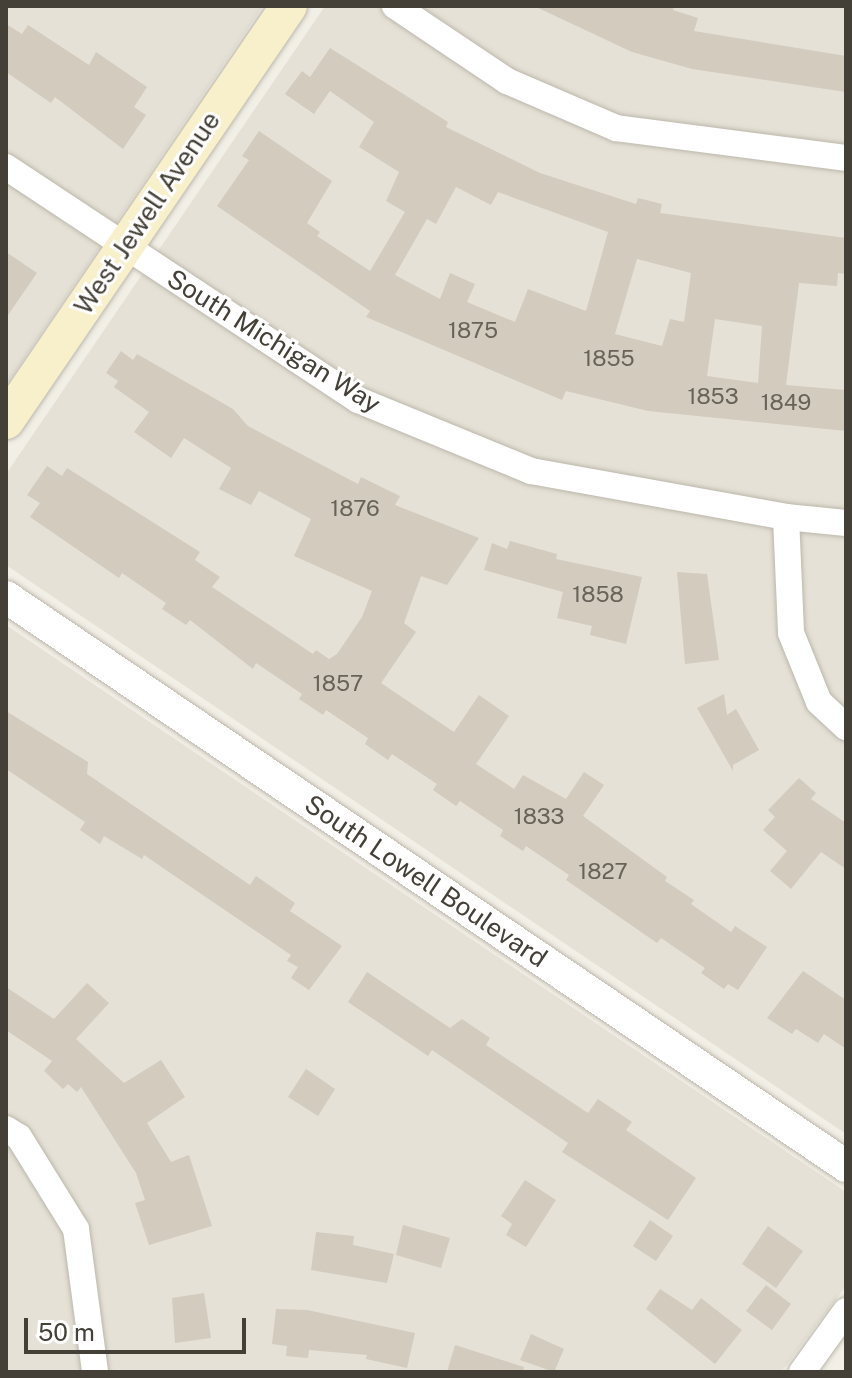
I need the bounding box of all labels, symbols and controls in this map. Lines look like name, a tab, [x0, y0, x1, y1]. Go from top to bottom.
street label: West Jewell Avenue	[68, 106, 226, 320]
street label: South Michigan Way	[161, 262, 387, 420]
house number: 1875	[448, 318, 498, 344]
house number: 1855	[583, 346, 635, 372]
house number: 1853	[687, 384, 739, 410]
house number: 1849	[761, 390, 811, 416]
house number: 1876	[330, 496, 380, 522]
house number: 1858	[572, 582, 624, 608]
house number: 1857	[313, 671, 363, 697]
street label: South Lowell Boulevard	[299, 788, 553, 974]
house number: 1833	[514, 804, 564, 830]
house number: 1827	[578, 859, 628, 885]
scale bar	[28, 1302, 250, 1352]
text: 50 m	[38, 1318, 95, 1346]

